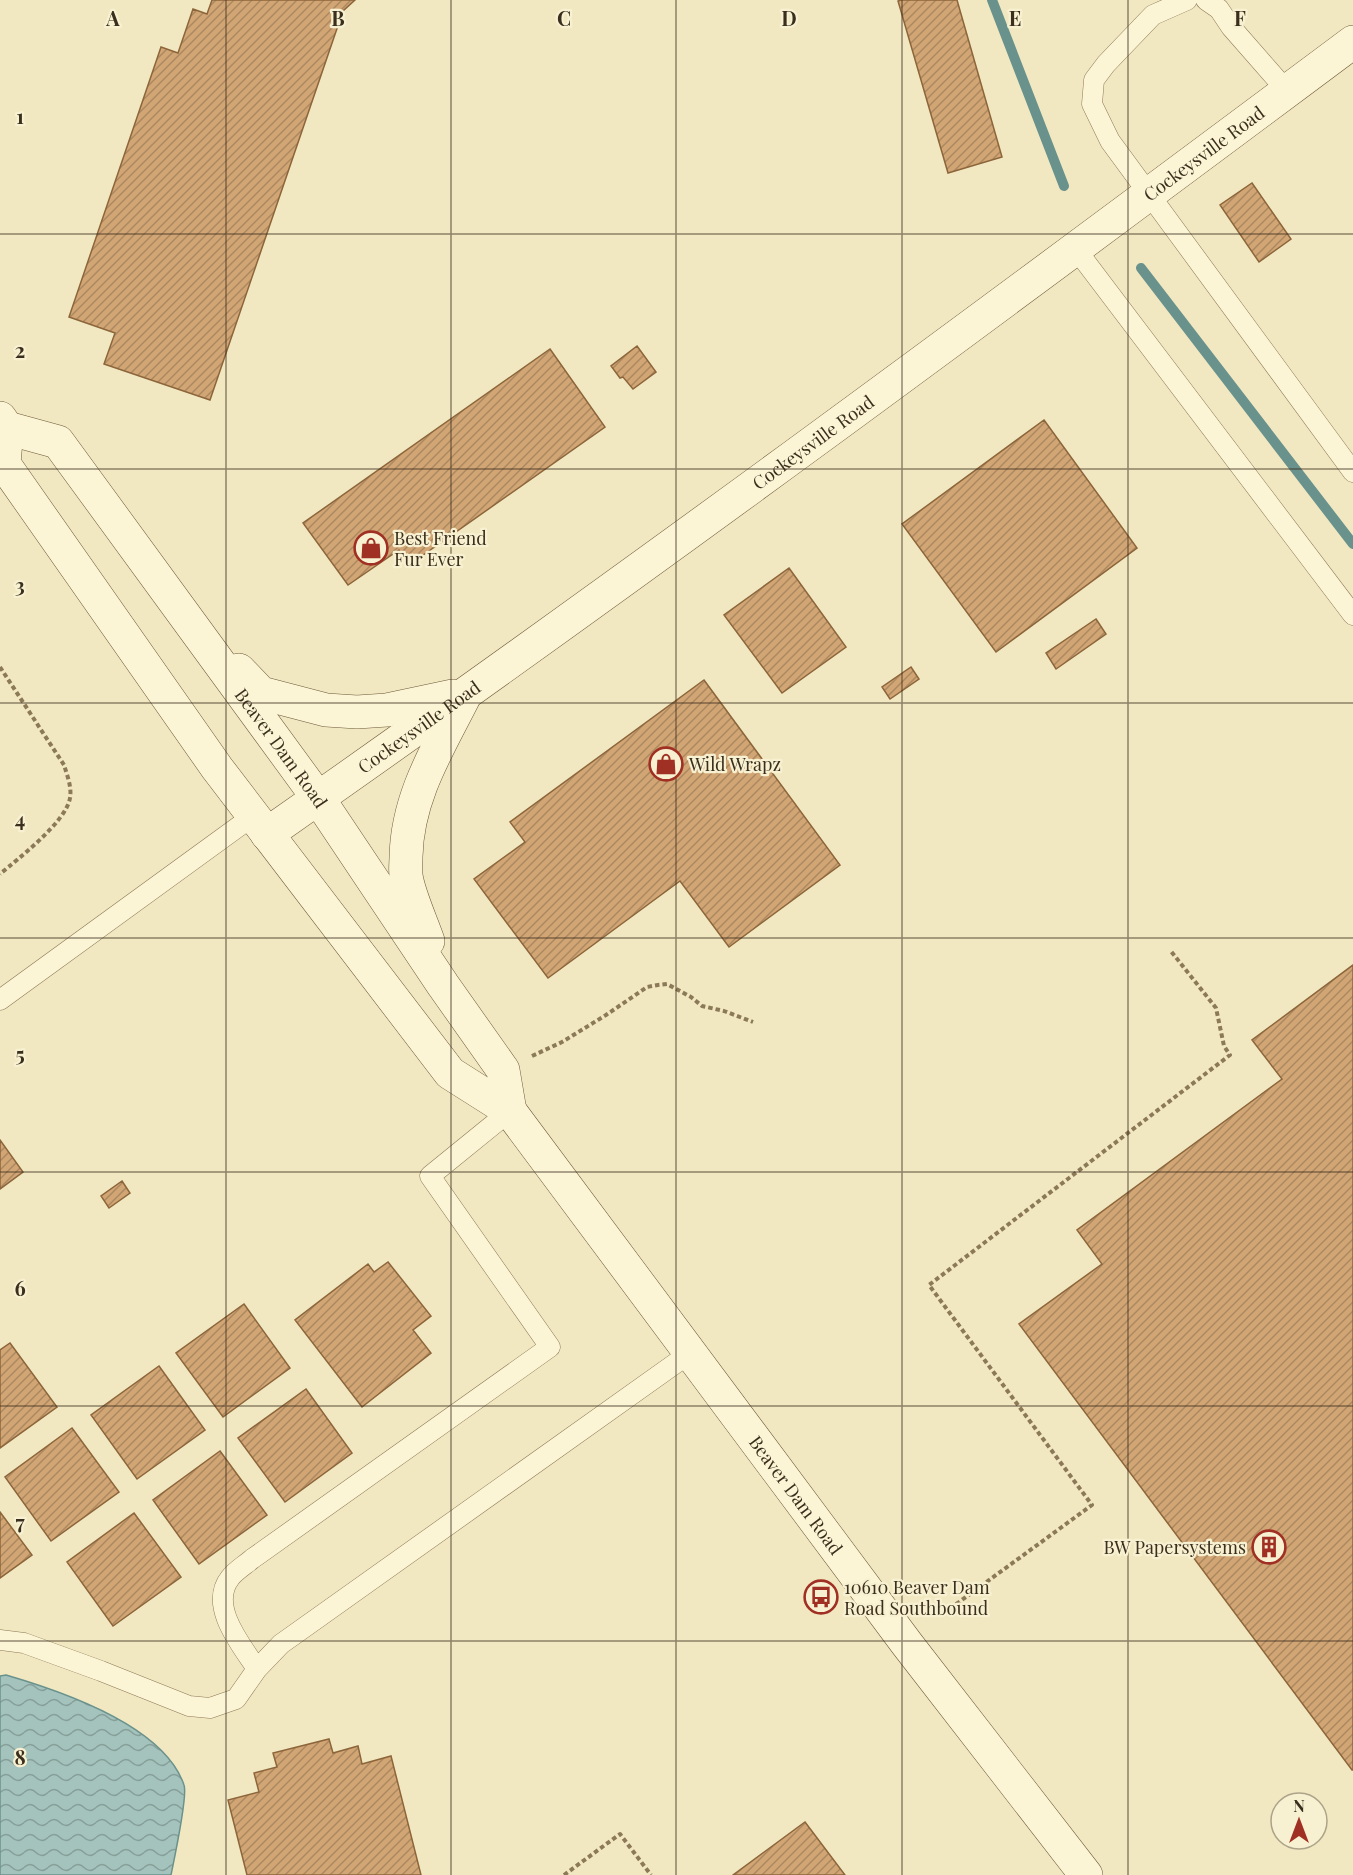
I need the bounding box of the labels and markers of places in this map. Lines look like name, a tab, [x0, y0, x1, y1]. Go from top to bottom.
place label: Best Friend Fur Ever	[394, 526, 487, 571]
shop icon: Best Friend Fur Ever	[353, 530, 389, 566]
shop icon: Wild Wrapz	[648, 746, 684, 782]
place label: Wild Wrapz	[688, 752, 781, 776]
building icon: BW Papersystems	[1251, 1529, 1287, 1565]
place label: BW Papersystems	[1103, 1535, 1246, 1559]
place label: 10610 Beaver Dam Road Southbound	[844, 1575, 990, 1620]
bus stop icon: 10610 Beaver Dam Road Southbound	[803, 1579, 839, 1615]

